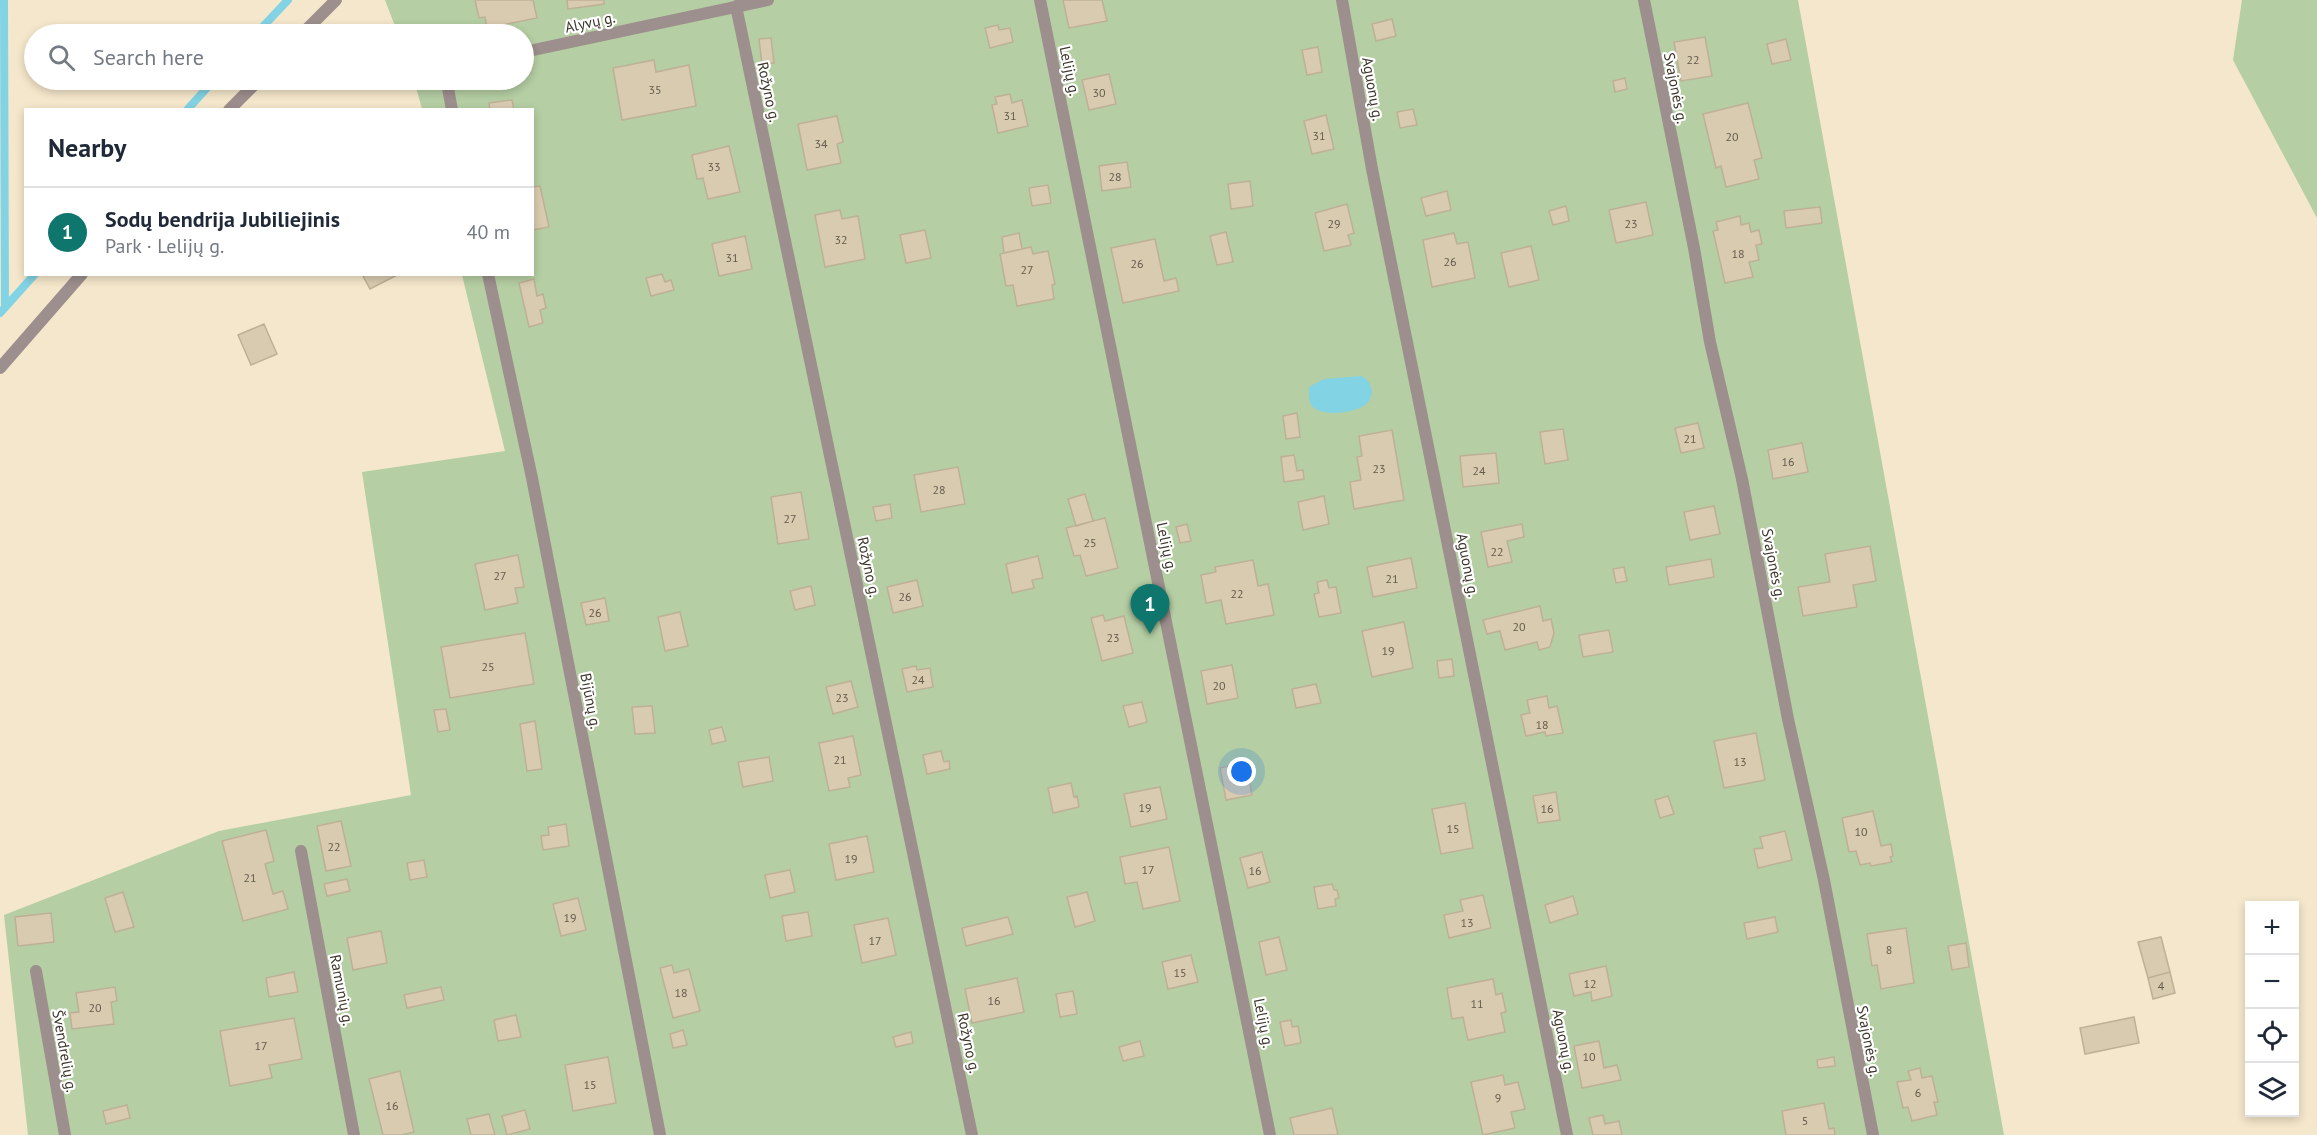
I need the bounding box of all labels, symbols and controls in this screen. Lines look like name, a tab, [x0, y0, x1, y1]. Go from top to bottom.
street label: Alyvų g.	[563, 7, 617, 37]
search box	[24, 24, 534, 90]
icon: search	[45, 41, 78, 74]
text: Search here	[93, 43, 204, 71]
street label: Lelijų g.	[1055, 44, 1085, 98]
street label: Svajonės g.	[1660, 51, 1692, 125]
house number: 22	[1686, 52, 1700, 67]
street label: Aguonų g.	[1358, 56, 1388, 122]
street label: Rožyno g.	[753, 60, 785, 124]
house number: 35	[648, 82, 662, 97]
house number: 30	[1092, 85, 1106, 100]
house number: 31	[1003, 108, 1017, 123]
house number: 31	[1312, 128, 1326, 143]
house number: 20	[1725, 129, 1739, 144]
text: Nearby	[48, 131, 126, 164]
house number: 34	[814, 136, 828, 151]
house number: 33	[707, 159, 721, 174]
house number: 28	[1108, 169, 1122, 184]
text: Sodų bendrija Jubiliejinis	[105, 205, 340, 233]
house number: 29	[1327, 216, 1341, 231]
house number: 23	[1624, 216, 1638, 231]
text: 1	[62, 219, 73, 245]
text: 40 m	[467, 219, 510, 245]
house number: 32	[834, 232, 848, 247]
text: Park · Lelijų g.	[105, 233, 224, 259]
house number: 18	[1731, 246, 1745, 261]
house number: 31	[725, 250, 739, 265]
house number: 26	[1443, 254, 1457, 269]
house number: 26	[1130, 256, 1144, 271]
house number: 27	[1020, 262, 1034, 277]
house number: 21	[1683, 431, 1697, 446]
house number: 16	[1781, 454, 1795, 469]
house number: 23	[1372, 461, 1386, 476]
house number: 24	[1472, 463, 1486, 478]
house number: 28	[932, 482, 946, 497]
house number: 27	[783, 511, 797, 526]
street label: Lelijų g.	[1152, 520, 1182, 574]
street label: Svajonės g.	[1758, 527, 1790, 601]
street label: Aguonų g.	[1453, 532, 1483, 598]
street label: Rožyno g.	[853, 535, 885, 599]
house number: 25	[1083, 535, 1097, 550]
house number: 22	[1490, 544, 1504, 559]
house number: 27	[493, 568, 507, 583]
house number: 21	[1385, 571, 1399, 586]
pin: 1	[1130, 584, 1170, 634]
house number: 22	[1230, 586, 1244, 601]
house number: 26	[898, 589, 912, 604]
house number: 26	[588, 605, 602, 620]
house number: 20	[1512, 619, 1526, 634]
house number: 23	[1106, 630, 1120, 645]
house number: 19	[1381, 643, 1395, 658]
house number: 25	[481, 659, 495, 674]
street label: Bijūnų g.	[576, 671, 606, 731]
house number: 24	[911, 672, 925, 687]
house number: 20	[1212, 678, 1226, 693]
house number: 23	[835, 690, 849, 705]
house number: 18	[1535, 717, 1549, 732]
house number: 21	[833, 752, 847, 767]
house number: 13	[1733, 754, 1747, 769]
your location	[1227, 757, 1256, 786]
house number: 19	[1138, 800, 1152, 815]
house number: 16	[1540, 801, 1554, 816]
house number: 15	[1446, 821, 1460, 836]
house number: 10	[1854, 824, 1868, 839]
house number: 22	[327, 839, 341, 854]
house number: 19	[844, 851, 858, 866]
house number: 17	[1141, 862, 1155, 877]
house number: 16	[1248, 863, 1262, 878]
house number: 21	[243, 870, 257, 885]
map controls	[2245, 901, 2299, 1117]
button: +	[2245, 901, 2299, 955]
house number: 19	[563, 910, 577, 925]
house number: 13	[1460, 915, 1474, 930]
house number: 17	[868, 933, 882, 948]
house number: 8	[1886, 942, 1892, 957]
street label: Ramunių g.	[326, 953, 358, 1027]
button: −	[2245, 955, 2299, 1009]
house number: 15	[1173, 965, 1187, 980]
house number: 12	[1583, 976, 1597, 991]
house number: 4	[2158, 978, 2165, 993]
house number: 18	[674, 985, 688, 1000]
house number: 16	[987, 993, 1001, 1008]
house number: 11	[1470, 996, 1484, 1011]
street label: Lelijų g.	[1250, 997, 1278, 1049]
house number: 20	[88, 1000, 102, 1015]
street label: Svajonės g.	[1853, 1004, 1885, 1078]
street label: Švendrelių g.	[48, 1008, 82, 1094]
street label: Aguonų g.	[1549, 1008, 1579, 1074]
button: locate	[2245, 1009, 2299, 1063]
street label: Rožyno g.	[953, 1011, 985, 1075]
house number: 17	[254, 1038, 268, 1053]
house number: 10	[1582, 1049, 1596, 1064]
button: layers	[2245, 1063, 2299, 1117]
house number: 15	[583, 1077, 597, 1092]
house number: 6	[1915, 1085, 1921, 1100]
house number: 9	[1495, 1090, 1501, 1105]
house number: 16	[385, 1098, 399, 1113]
house number: 5	[1802, 1113, 1808, 1128]

